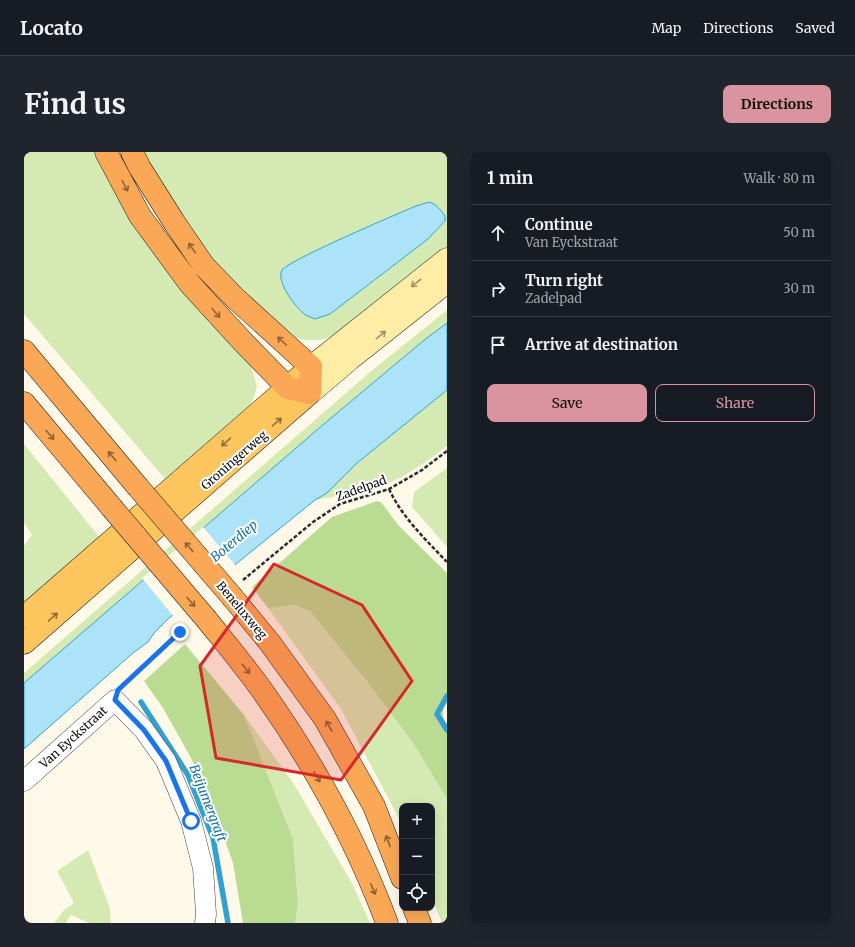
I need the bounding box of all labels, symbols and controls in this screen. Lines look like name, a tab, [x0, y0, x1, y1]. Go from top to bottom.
text: Locato	[20, 16, 83, 40]
text: Map	[651, 19, 681, 37]
text: Directions	[703, 19, 773, 37]
text: Saved	[795, 19, 835, 37]
button: Directions	[723, 85, 831, 123]
text: Find us	[24, 86, 126, 122]
text: 1 min	[487, 167, 533, 189]
text: Walk · 80 m	[744, 170, 815, 187]
one-way arrow	[121, 180, 129, 192]
text: Continue	[525, 215, 593, 234]
icon: ahead	[487, 222, 509, 244]
text: 50 m	[783, 224, 815, 241]
text: Van Eyckstraat	[525, 234, 618, 251]
one-way arrow	[188, 243, 196, 254]
text: Turn right	[525, 271, 603, 290]
icon: right	[487, 278, 509, 300]
one-way arrow	[411, 279, 422, 288]
text: 30 m	[783, 280, 815, 297]
text: Zadelpad	[525, 290, 582, 307]
one-way arrow	[212, 308, 221, 318]
one-way arrow	[375, 330, 386, 339]
icon: arrive	[487, 334, 509, 356]
text: Arrive at destination	[525, 335, 678, 354]
one-way arrow	[277, 336, 287, 346]
button: Save	[487, 384, 647, 422]
button: Share	[655, 384, 815, 422]
one-way arrow	[272, 417, 282, 427]
street label: Groningerweg	[198, 427, 271, 493]
one-way arrow	[46, 429, 55, 440]
one-way arrow	[221, 437, 232, 446]
one-way arrow	[108, 451, 117, 461]
street label: Zadelpad	[334, 472, 388, 504]
water label: Boterdiep	[207, 516, 261, 566]
one-way arrow	[185, 542, 194, 552]
street label: Beneluxweg	[213, 578, 271, 643]
one-way arrow	[187, 597, 196, 607]
one-way arrow	[48, 613, 58, 622]
route end	[171, 623, 189, 641]
one-way arrow	[242, 663, 250, 674]
street label: Van Eyckstraat	[35, 703, 110, 772]
one-way arrow	[324, 720, 332, 732]
water label: Beijumergraft	[185, 762, 231, 845]
one-way arrow	[314, 771, 322, 783]
map controls	[399, 803, 435, 911]
button: +	[399, 803, 435, 839]
route start	[182, 812, 200, 830]
one-way arrow	[383, 836, 391, 848]
button: −	[399, 839, 435, 875]
button: locate	[399, 875, 435, 911]
one-way arrow	[370, 883, 378, 895]

